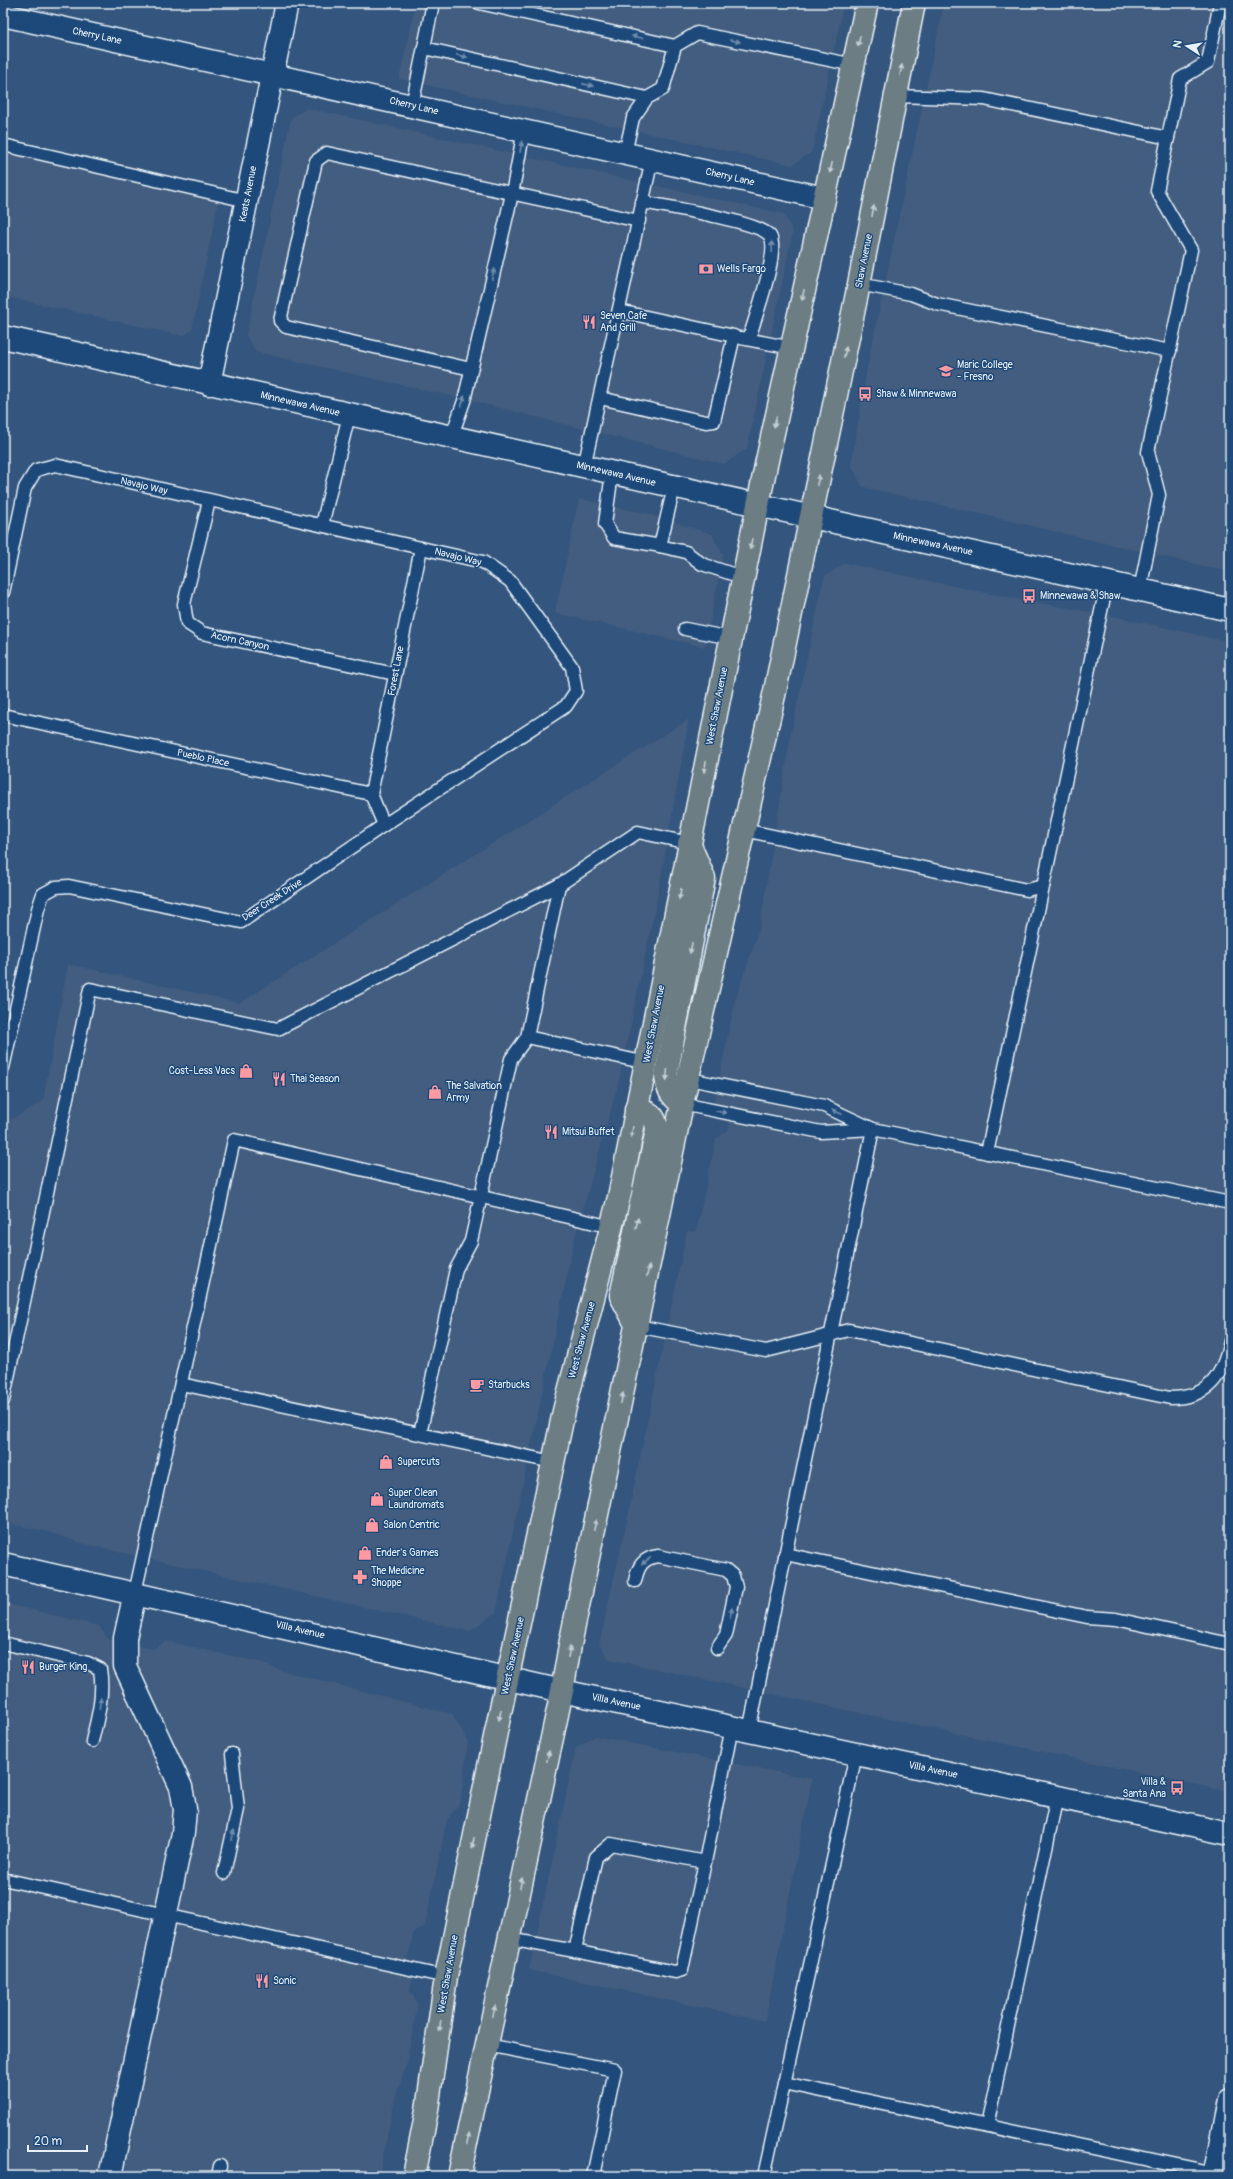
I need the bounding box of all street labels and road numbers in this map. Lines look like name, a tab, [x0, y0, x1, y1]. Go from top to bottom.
street label: Cherry Lane	[71, 25, 123, 47]
street label: Cherry Lane	[388, 95, 440, 117]
street label: Keats Avenue	[237, 165, 259, 223]
street label: Cherry Lane	[704, 166, 756, 188]
street label: Shaw Avenue	[853, 233, 875, 289]
street label: Minnewawa Avenue	[259, 389, 341, 419]
street label: Minnewawa Avenue	[575, 459, 657, 489]
street label: Navajo Way	[119, 475, 169, 497]
street label: Minnewawa Avenue	[892, 530, 974, 558]
street label: Navajo Way	[433, 545, 483, 569]
street label: Acorn Canyon	[210, 629, 271, 653]
street label: Forest Lane	[385, 645, 407, 697]
street label: West Shaw Avenue	[704, 666, 730, 746]
street label: Pueblo Place	[176, 747, 230, 769]
street label: Deer Creek Drive	[240, 876, 304, 924]
street label: West Shaw Avenue	[641, 984, 667, 1064]
street label: West Shaw Avenue	[566, 1300, 598, 1380]
street label: West Shaw Avenue	[499, 1616, 527, 1696]
street label: Villa Avenue	[274, 1619, 326, 1641]
street label: Villa Avenue	[590, 1691, 642, 1713]
street label: Villa Avenue	[907, 1759, 959, 1781]
street label: West Shaw Avenue	[435, 1934, 461, 2014]

